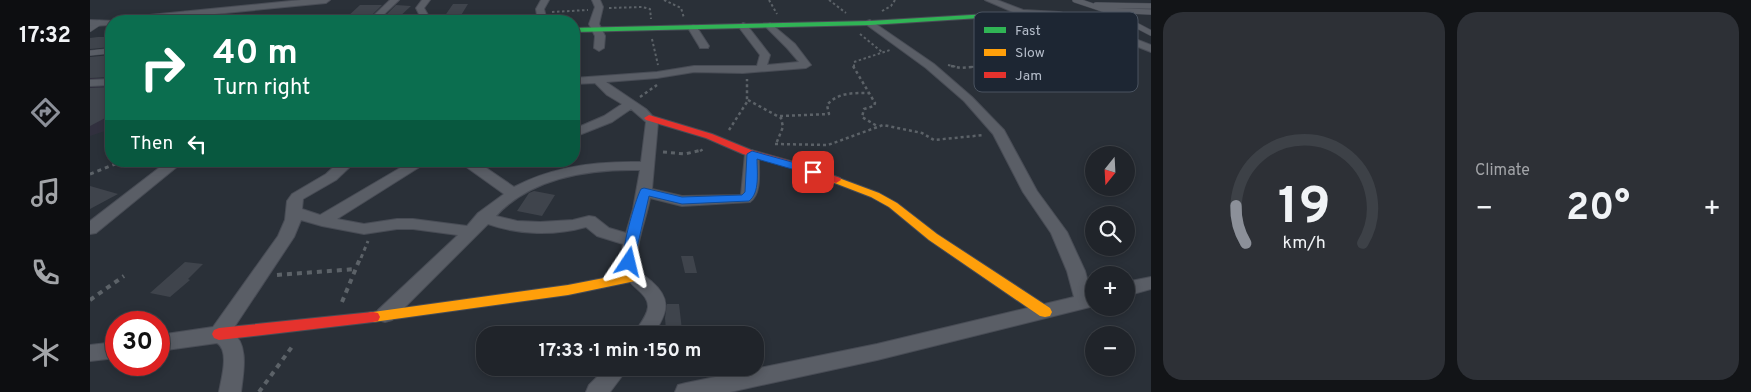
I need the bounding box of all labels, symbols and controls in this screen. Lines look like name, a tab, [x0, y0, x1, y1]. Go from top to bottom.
legend	[974, 12, 1138, 92]
text: 17:32	[19, 23, 71, 50]
text: Fast	[1015, 23, 1041, 40]
text: 40 m	[213, 32, 298, 76]
icon: right	[130, 35, 195, 100]
text: Slow	[1015, 45, 1045, 62]
text: Jam	[1015, 68, 1042, 85]
text: Turn right	[213, 75, 310, 102]
icon: directions	[28, 95, 63, 130]
icon: left	[183, 130, 211, 158]
text: Then	[130, 132, 173, 156]
north arrow	[1085, 146, 1135, 196]
map controls	[1085, 146, 1135, 376]
pin	[792, 151, 834, 193]
icon: arrive	[799, 158, 827, 186]
text: Climate	[1475, 161, 1530, 181]
icon: music	[28, 175, 63, 210]
text: 19	[1278, 176, 1330, 242]
text: 20°	[1566, 185, 1630, 234]
text: −	[1475, 192, 1493, 228]
text: +	[1703, 192, 1721, 228]
button: search	[1085, 206, 1135, 256]
text: km/h	[1282, 232, 1326, 255]
position arrow	[602, 235, 654, 287]
icon: phone	[28, 255, 63, 290]
button: +	[1085, 266, 1135, 316]
speed limit sign: 30	[105, 311, 170, 376]
button: −	[1085, 326, 1135, 376]
icon: climate	[28, 335, 63, 370]
text: 17:33 · 1 min · 150 m	[539, 339, 701, 363]

